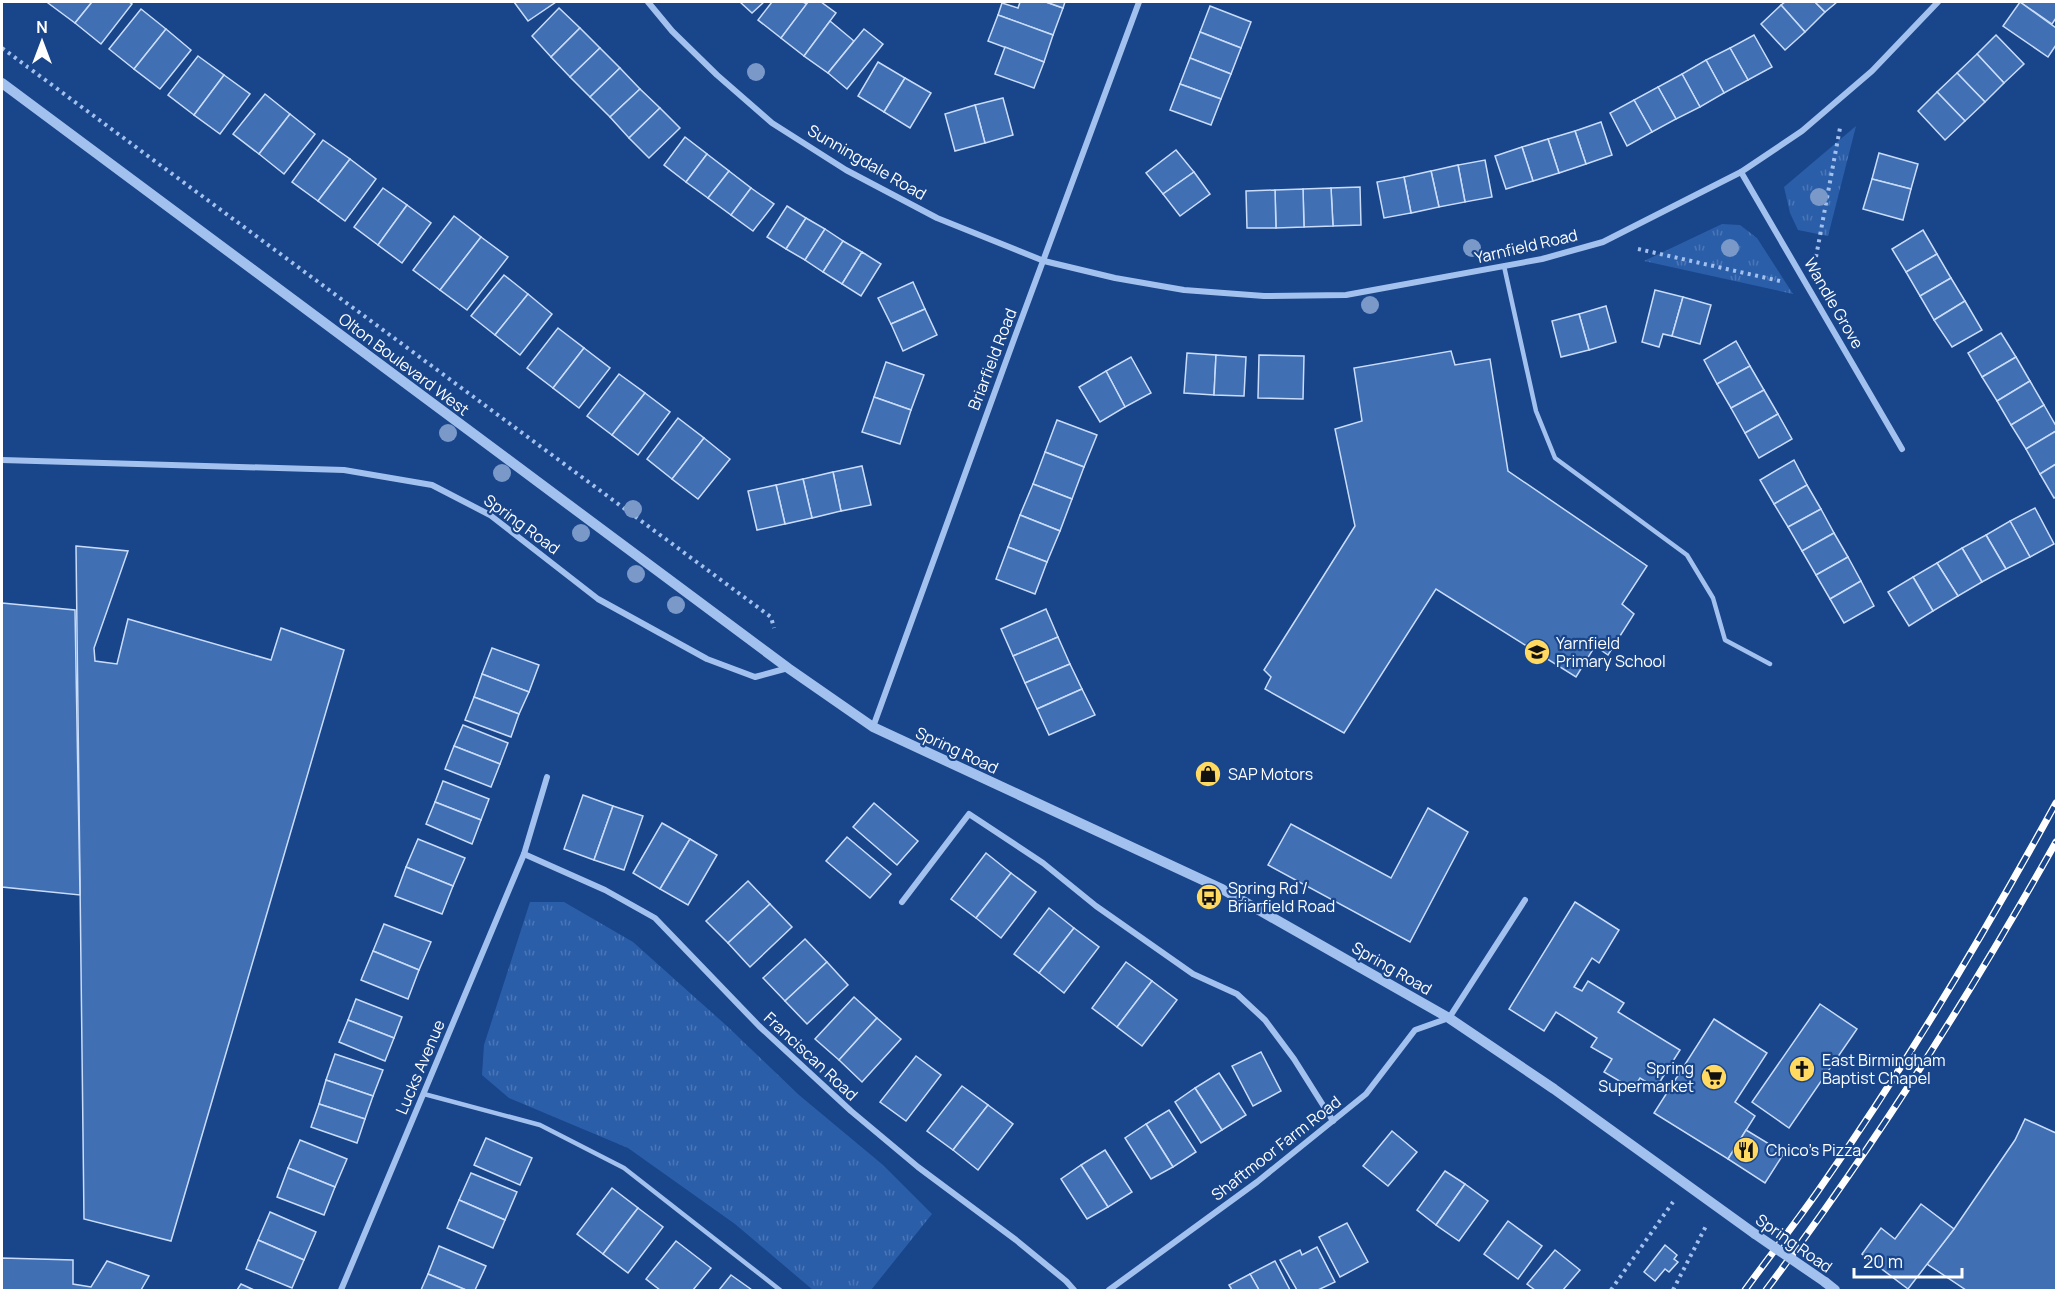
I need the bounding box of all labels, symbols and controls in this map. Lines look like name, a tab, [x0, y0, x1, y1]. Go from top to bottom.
north arrow	[12, 12, 72, 72]
text: N	[36, 16, 48, 38]
street label: Sunningdale Road	[804, 119, 930, 205]
street label: Yarnfield Road	[1472, 223, 1580, 269]
street label: Wandle Grove	[1799, 254, 1869, 352]
street label: Briarfield Road	[963, 305, 1021, 413]
street label: Olton Boulevard West	[334, 308, 474, 420]
street label: Spring Road	[480, 489, 564, 559]
place label: Yarnfield Primary School	[1556, 632, 1666, 672]
school or university icon: Yarnfield Primary School	[1522, 637, 1552, 667]
street label: Spring Road	[912, 721, 1002, 779]
shop icon: SAP Motors	[1193, 759, 1223, 789]
place label: SAP Motors	[1228, 763, 1313, 785]
place label: Spring Rd / Briarfield Road	[1228, 877, 1335, 917]
bus stop icon: Spring Rd / Briarfield Road	[1194, 882, 1224, 912]
street label: Spring Road	[1348, 936, 1436, 1000]
street label: Franciscan Road	[759, 1007, 863, 1105]
street label: Lucks Avenue	[390, 1016, 450, 1118]
place label: East Birmingham Baptist Chapel	[1822, 1049, 1946, 1089]
church icon: East Birmingham Baptist Chapel	[1787, 1054, 1817, 1084]
place label: Spring Supermarket	[1598, 1057, 1694, 1097]
supermarket icon: Spring Supermarket	[1699, 1062, 1729, 1092]
street label: Shaftmoor Farm Road	[1207, 1090, 1345, 1206]
restaurant icon: Chico's Pizza	[1731, 1135, 1761, 1165]
place label: Chico's Pizza	[1766, 1139, 1861, 1161]
street label: Spring Road	[1751, 1208, 1837, 1278]
scale bar	[1854, 1241, 1962, 1279]
text: 20 m	[1863, 1249, 1903, 1273]

